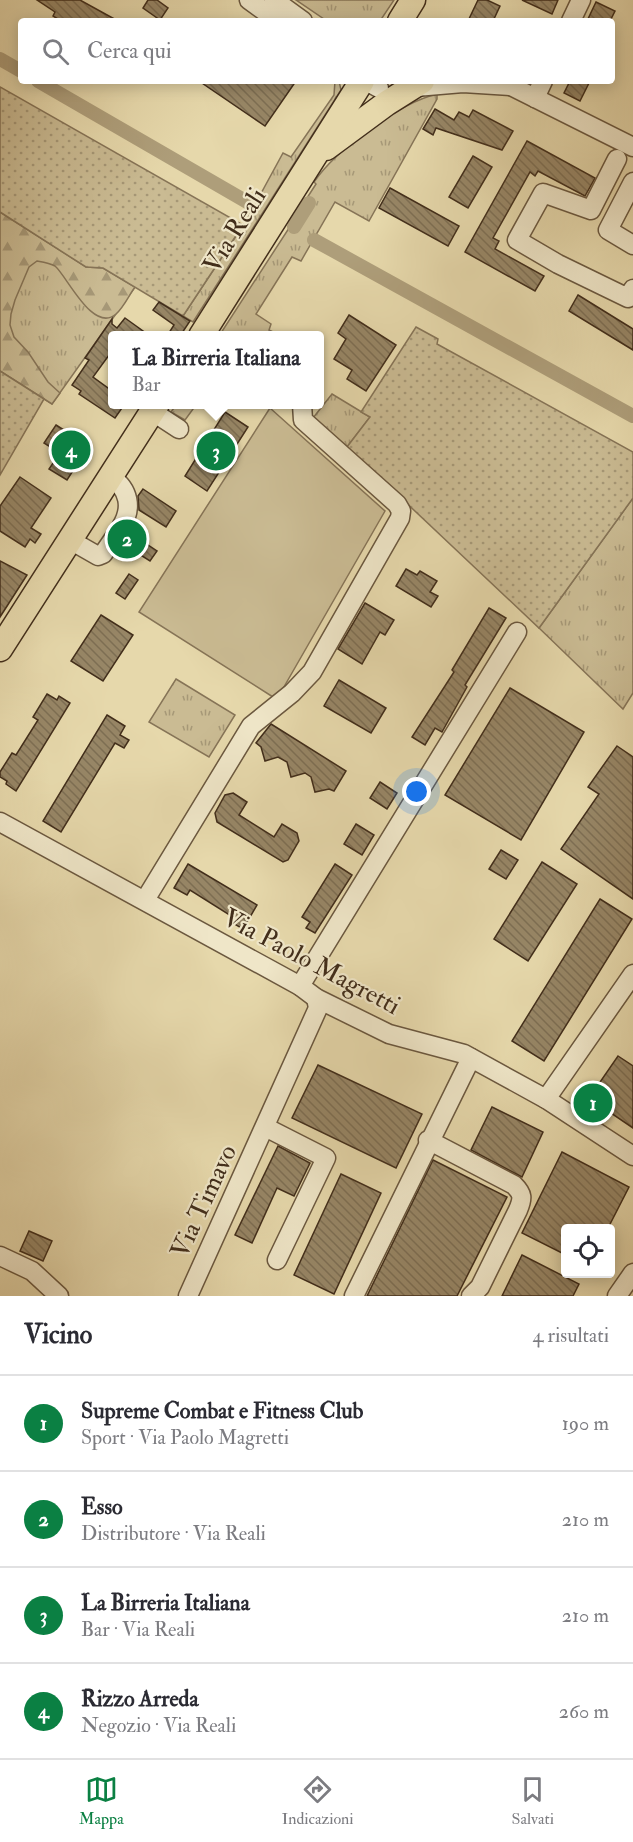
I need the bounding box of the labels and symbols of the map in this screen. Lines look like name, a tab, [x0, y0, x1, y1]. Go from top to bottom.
street label: Via Reali	[196, 182, 274, 279]
pin: 4	[52, 428, 90, 472]
pin: 3	[196, 428, 236, 474]
pin: 2	[108, 516, 146, 562]
your location	[402, 777, 431, 806]
street label: Via Paolo Magretti	[217, 902, 406, 1022]
pin: 1	[574, 1080, 612, 1126]
street label: Via Timavo	[164, 1140, 244, 1263]

